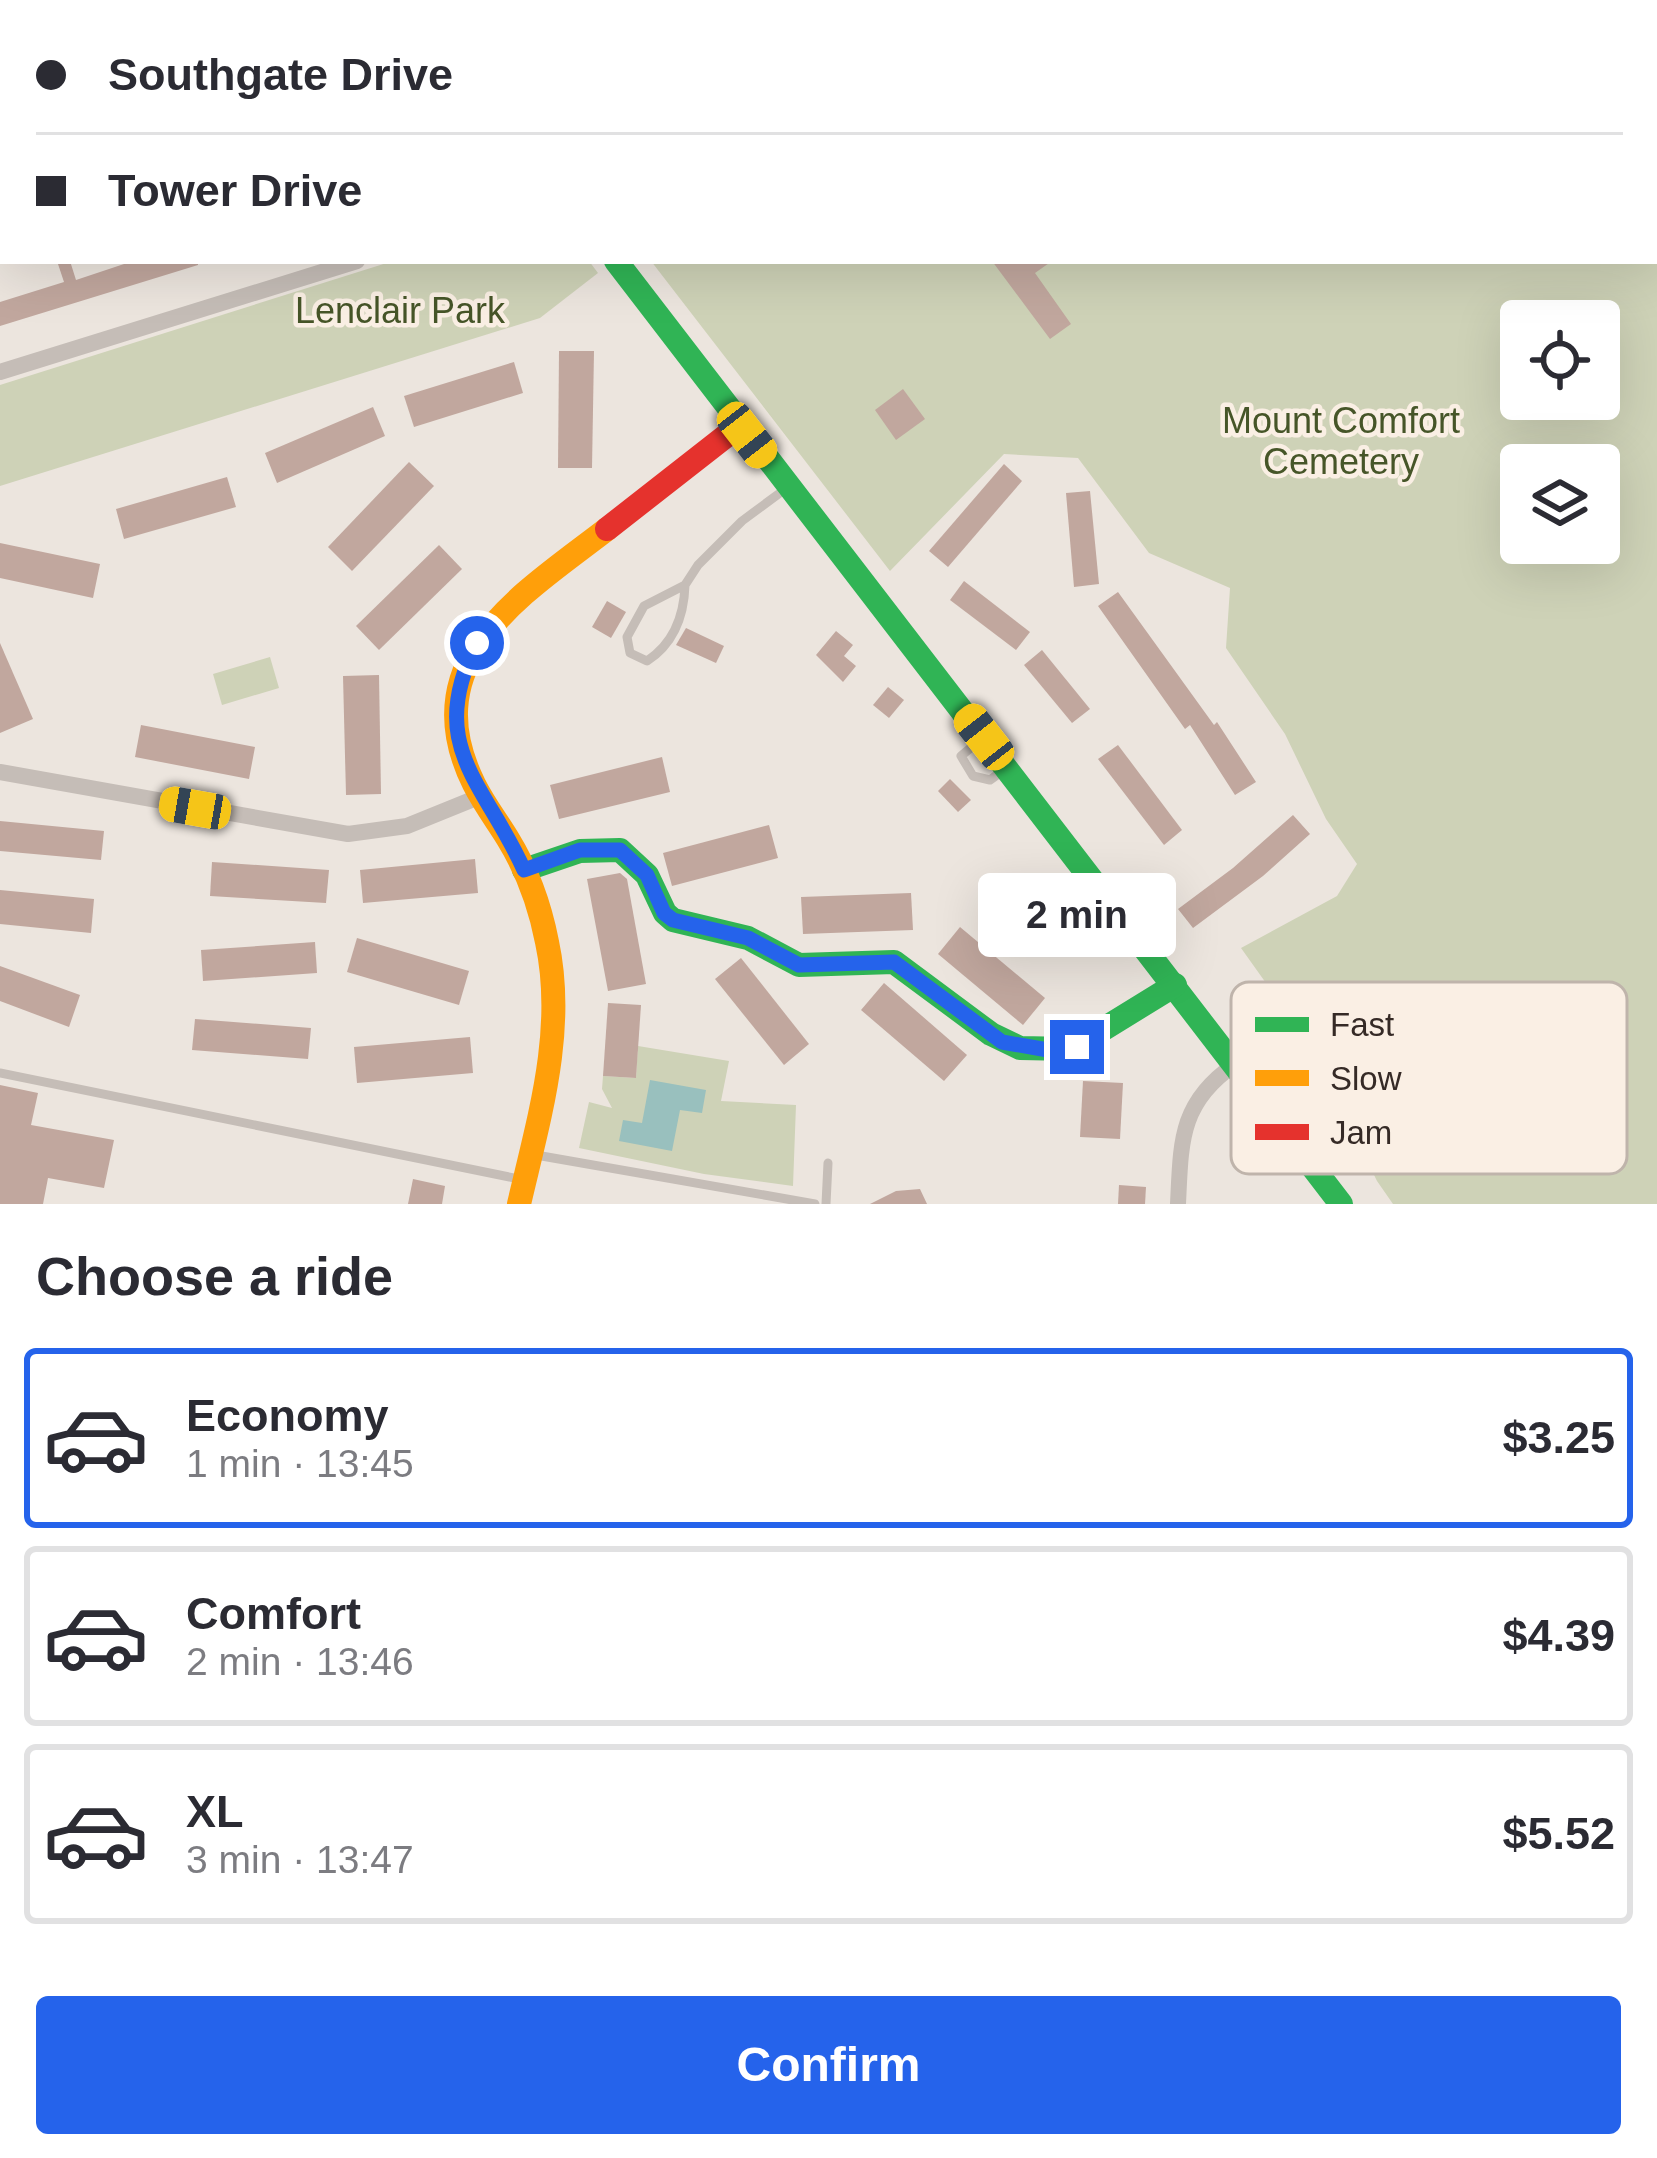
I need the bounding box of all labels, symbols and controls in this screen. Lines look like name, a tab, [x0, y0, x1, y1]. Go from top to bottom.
text: Southgate Drive	[108, 49, 453, 100]
text: Tower Drive	[108, 165, 362, 216]
park label: Lenclair Park	[295, 290, 506, 331]
map controls	[1500, 300, 1620, 564]
button: locate	[1500, 300, 1620, 420]
car	[711, 396, 783, 474]
park label: Mount Comfort Cemetery	[1222, 400, 1460, 482]
button: layers	[1500, 444, 1620, 564]
route start	[450, 616, 504, 670]
car	[948, 698, 1020, 776]
car	[156, 784, 234, 832]
callout: 2 min	[978, 873, 1176, 957]
text: 2 min	[1026, 893, 1128, 936]
legend	[1231, 982, 1627, 1174]
text: Fast	[1330, 1006, 1394, 1043]
route end	[1050, 1020, 1104, 1074]
text: Slow	[1330, 1060, 1402, 1097]
text: Jam	[1330, 1114, 1392, 1151]
text: Choose a ride	[36, 1246, 393, 1306]
icon: car	[42, 1384, 150, 1492]
text: Economy	[186, 1390, 389, 1441]
text: $3.25	[1502, 1412, 1615, 1463]
text: 1 min · 13:45	[186, 1442, 414, 1485]
icon: car	[42, 1582, 150, 1690]
text: Comfort	[186, 1588, 361, 1639]
text: $4.39	[1502, 1610, 1615, 1661]
text: 2 min · 13:46	[186, 1640, 414, 1683]
icon: car	[42, 1780, 150, 1888]
text: XL	[186, 1786, 244, 1837]
text: $5.52	[1502, 1808, 1615, 1859]
text: 3 min · 13:47	[186, 1838, 414, 1881]
button: Confirm	[36, 1996, 1621, 2134]

